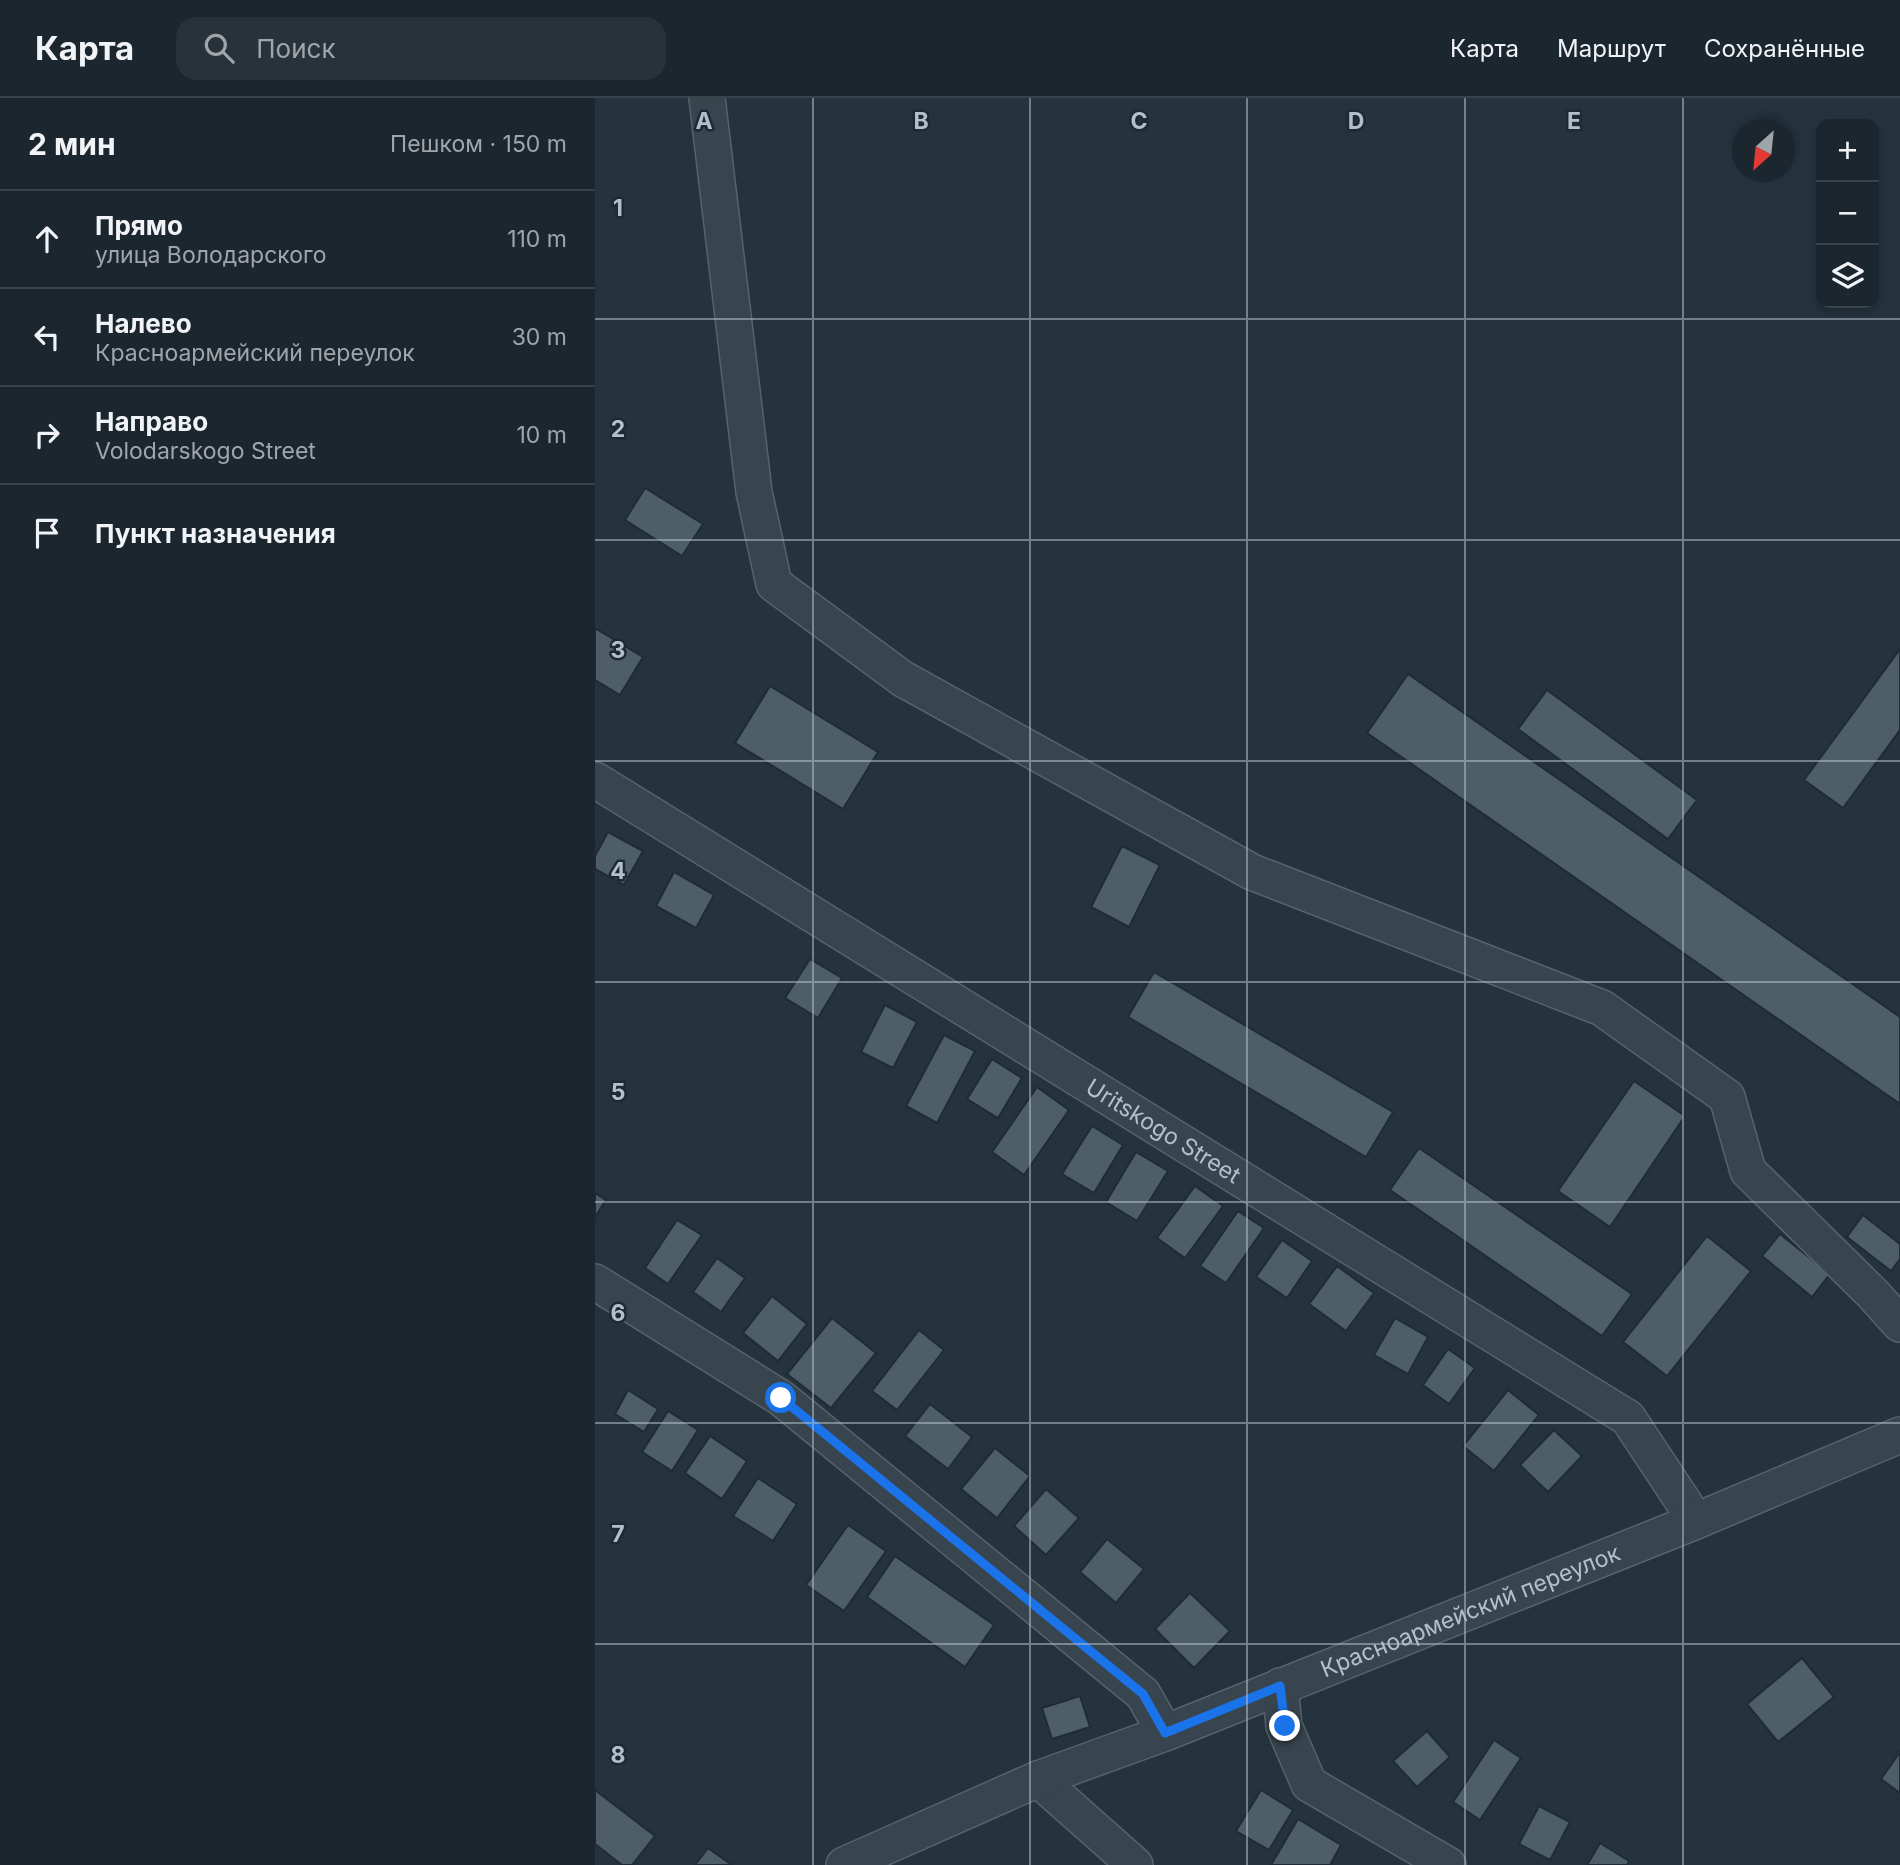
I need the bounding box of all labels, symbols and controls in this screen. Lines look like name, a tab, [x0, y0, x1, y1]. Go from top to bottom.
search box	[176, 17, 666, 80]
text: Карта	[35, 28, 134, 68]
icon: search	[200, 29, 238, 67]
text: Поиск	[256, 33, 335, 64]
text: Карта	[1450, 34, 1519, 63]
text: Маршрут	[1557, 34, 1666, 63]
text: Сохранённые	[1704, 34, 1865, 63]
text: A	[695, 107, 713, 135]
text: B	[913, 107, 929, 135]
text: C	[1130, 107, 1148, 135]
text: D	[1348, 107, 1364, 135]
text: E	[1567, 107, 1581, 135]
north arrow	[1732, 119, 1795, 182]
map controls	[1816, 119, 1879, 308]
button: +	[1816, 119, 1879, 182]
text: 2 мин	[28, 126, 116, 162]
text: Пешком · 150 m	[390, 130, 567, 158]
button: −	[1816, 182, 1879, 245]
text: 1	[613, 194, 623, 222]
text: Прямо	[95, 210, 183, 241]
icon: ahead	[28, 220, 66, 258]
text: 110 m	[507, 225, 567, 253]
text: улица Володарского	[95, 241, 326, 269]
button: layers	[1816, 245, 1879, 308]
text: Налево	[95, 308, 192, 339]
icon: left	[28, 318, 66, 356]
text: 30 m	[512, 323, 567, 351]
text: Красноармейский переулок	[95, 339, 415, 367]
text: Направо	[95, 406, 208, 437]
text: 2	[611, 415, 625, 443]
icon: right	[28, 416, 66, 454]
text: 10 m	[517, 421, 567, 449]
text: Volodarskogo Street	[95, 437, 316, 465]
icon: arrive	[28, 514, 66, 552]
text: Пункт назначения	[95, 518, 336, 549]
text: 3	[611, 636, 625, 664]
text: 4	[610, 857, 626, 885]
street label: Uritskogo Street	[1081, 1073, 1246, 1190]
text: 5	[611, 1078, 625, 1106]
text: 6	[611, 1299, 625, 1327]
route start	[765, 1382, 796, 1413]
text: 7	[611, 1520, 625, 1548]
street label: Красноармейский переулок	[1317, 1539, 1625, 1683]
route end	[1269, 1710, 1300, 1741]
text: 8	[611, 1741, 625, 1769]

